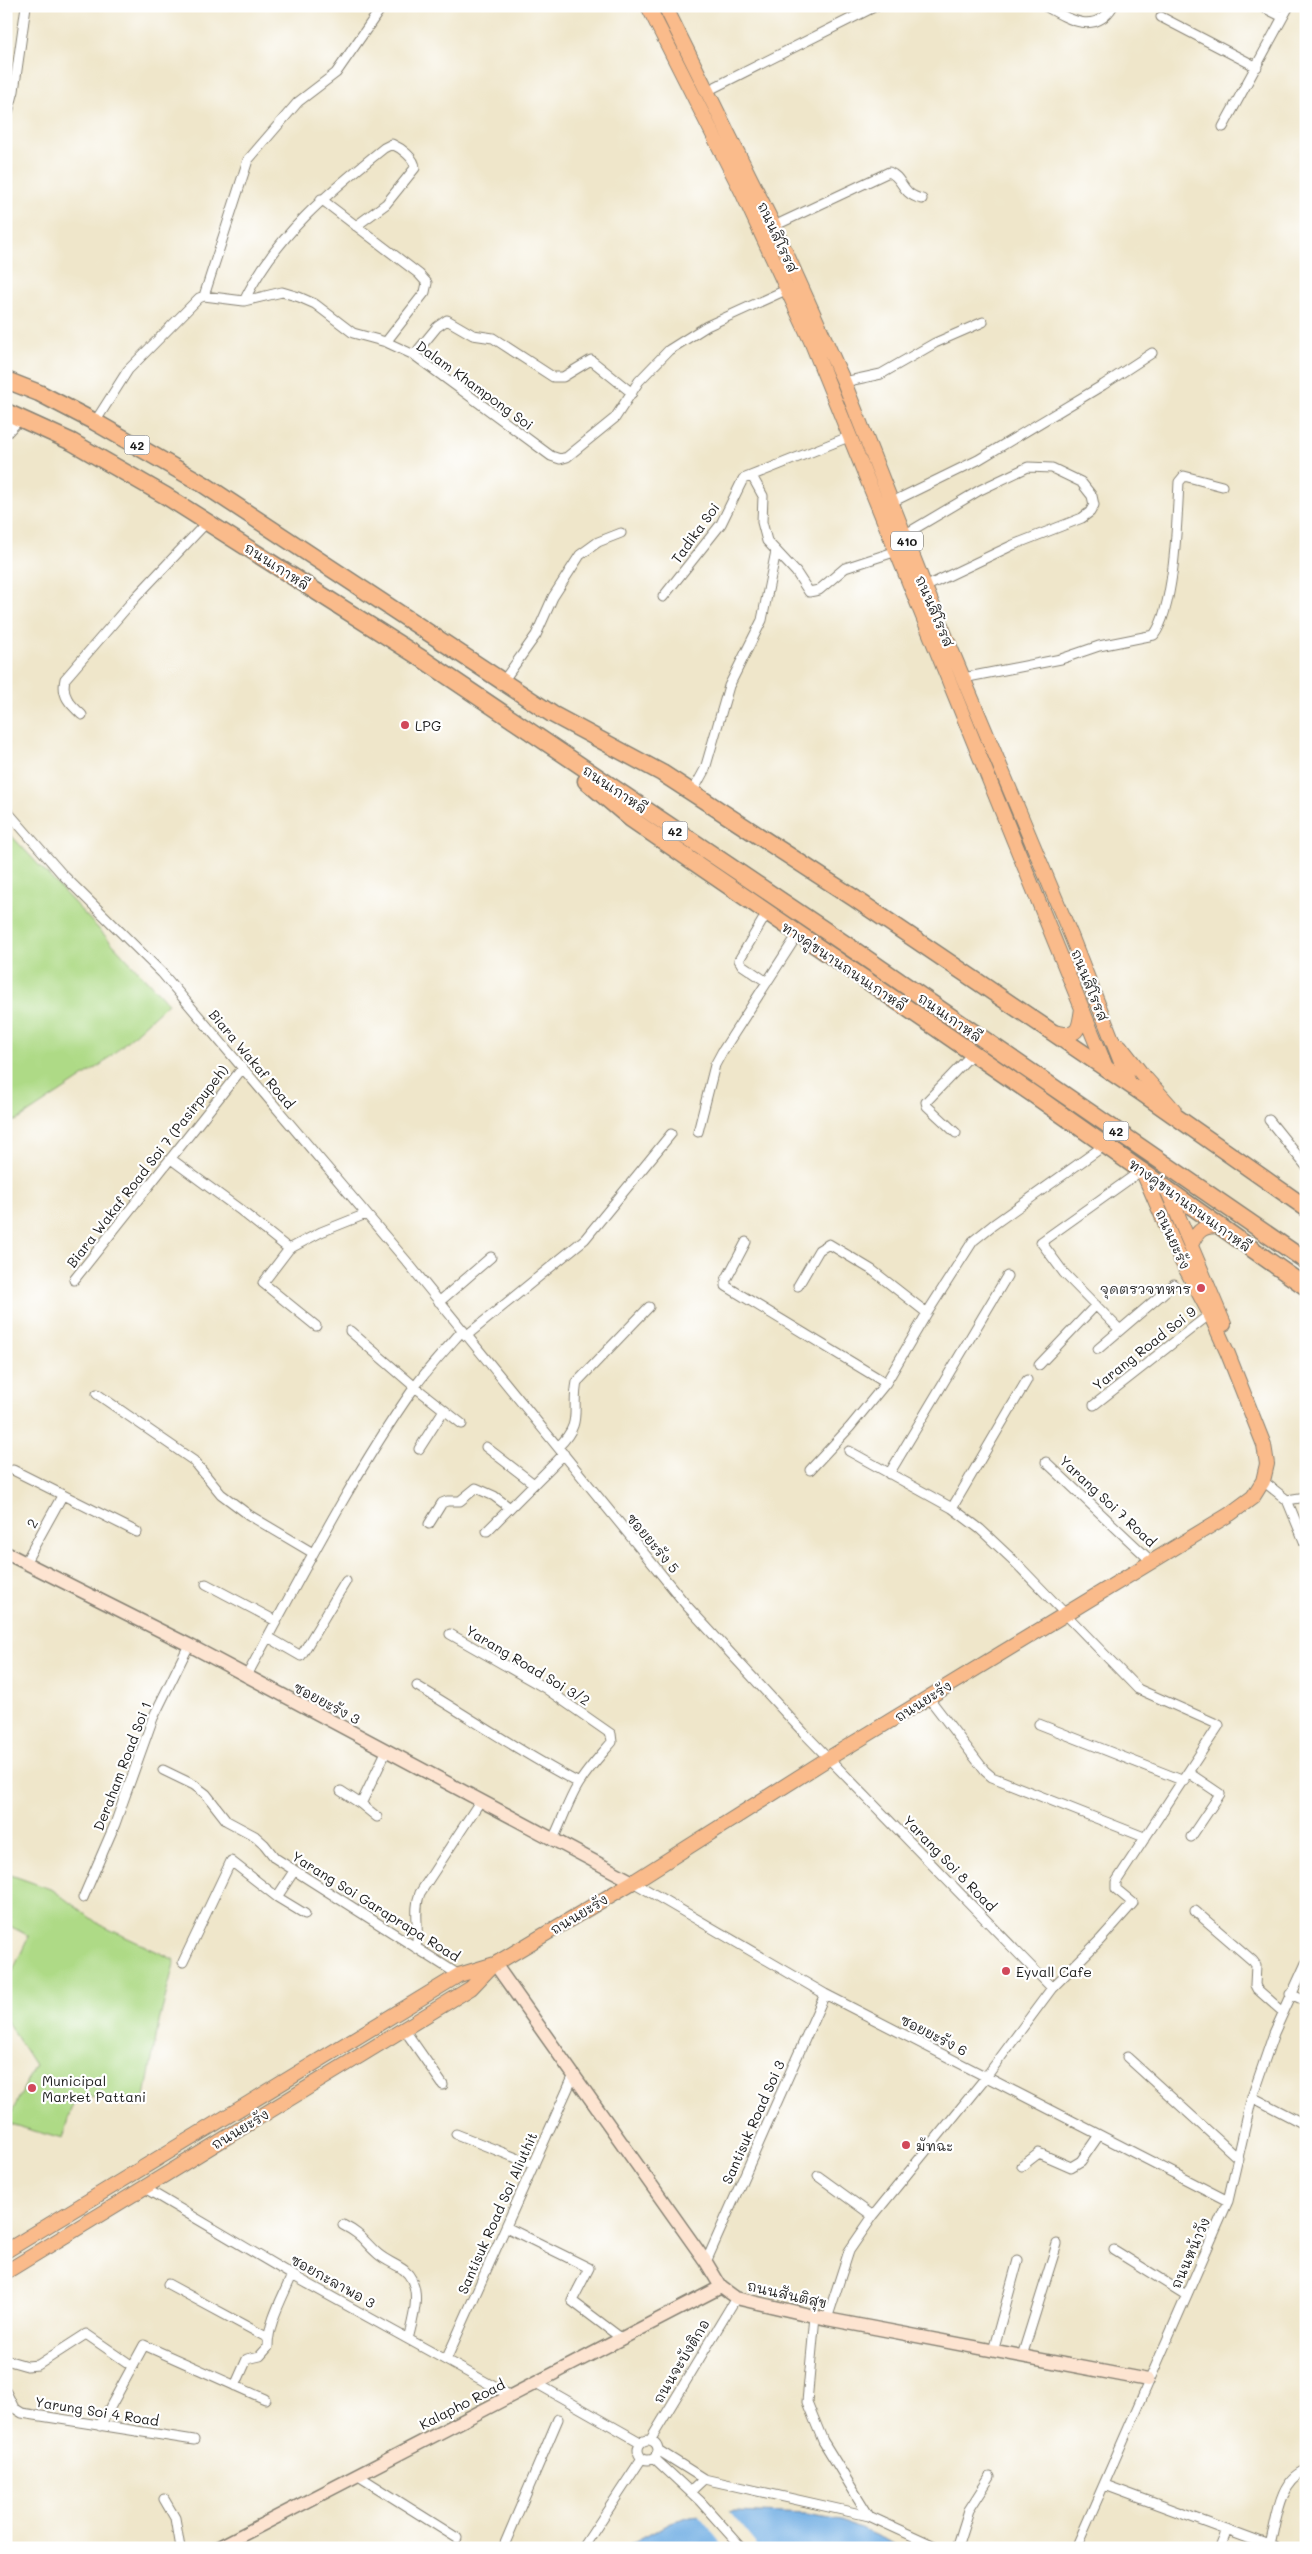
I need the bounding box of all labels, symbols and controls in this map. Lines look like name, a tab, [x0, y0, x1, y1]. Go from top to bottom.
street label: ถนนสิโรรส	[753, 199, 803, 275]
street label: Dalam Khampong Soi	[413, 336, 537, 434]
road number: 42	[124, 436, 150, 454]
street label: Tadika Soi	[667, 499, 723, 567]
road number: 410	[891, 532, 923, 550]
street label: ถนนเกาหลี	[241, 538, 313, 594]
street label: ถนนสิโรรส	[911, 572, 959, 650]
place label: LPG	[415, 716, 441, 735]
marker: LPG	[399, 719, 411, 731]
street label: ถนนเกาหลี	[579, 760, 651, 818]
road number: 42	[662, 821, 688, 840]
street label: ทางคู่ขนานถนนเกาหลี	[777, 917, 910, 1016]
street label: ถนนสิโรรส	[1067, 946, 1113, 1024]
street label: ถนนเกาหลี	[914, 988, 986, 1046]
street label: Biara Wakaf Road	[205, 1005, 299, 1113]
street label: Biara Wakaf Road Soi 7 (Pasirpupeh)	[62, 1061, 232, 1271]
road number: 42	[1104, 1122, 1128, 1140]
street label: ทางคู่ขนานถนนเกาหลี	[1124, 1154, 1255, 1257]
street label: ถนนยะรัง	[1151, 1206, 1195, 1272]
place label: จุดตรวจทหาร	[1100, 1279, 1191, 1300]
marker: จุดตรวจทหาร	[1195, 1282, 1207, 1294]
street label: Yarang Road Soi 9	[1088, 1302, 1200, 1394]
street label: Yarang Soi 7 Road	[1055, 1451, 1161, 1551]
street label: ซอยยะรัง 5	[622, 1509, 684, 1577]
street label: 2	[22, 1515, 42, 1531]
street label: Yarang Road Soi 3/2	[462, 1620, 594, 1710]
street label: ถนนยะรัง	[891, 1676, 955, 1726]
street label: ซอยยะรัง 3	[290, 1678, 364, 1728]
street label: Deraham Road Soi 1	[89, 1699, 155, 1833]
street label: Yarang Soi 8 Road	[899, 1811, 1001, 1915]
street label: Yarang Soi Garaprapa Road	[288, 1846, 464, 1966]
street label: ถนนยะรัง	[547, 1889, 611, 1939]
place label: Eyvall Cafe	[1016, 1962, 1092, 1981]
marker: Eyvall Cafe	[1000, 1965, 1012, 1977]
street label: ซอยยะรัง 6	[897, 2010, 971, 2060]
street label: Santisuk Road Soi 3	[717, 2057, 789, 2187]
place label: Municipal Market Pattani	[42, 2071, 146, 2106]
marker: Municipal Market Pattani	[26, 2082, 38, 2094]
street label: ถนนยะรัง	[208, 2104, 272, 2154]
street label: Santisuk Road Soi Aliuthit	[453, 2129, 541, 2297]
place label: มัทฉะ	[916, 2136, 953, 2155]
marker: มัทฉะ	[900, 2139, 912, 2151]
street label: ถนนหน้าวัง	[1166, 2214, 1214, 2292]
street label: ซอยกะลาพอ 3	[287, 2250, 379, 2312]
street label: ถนนสันติสุข	[745, 2276, 829, 2314]
street label: ถนนจะบังติกอ	[648, 2315, 714, 2407]
street label: Kalapho Road	[416, 2374, 508, 2434]
street label: Yarung Soi 4 Road	[34, 2392, 161, 2430]

